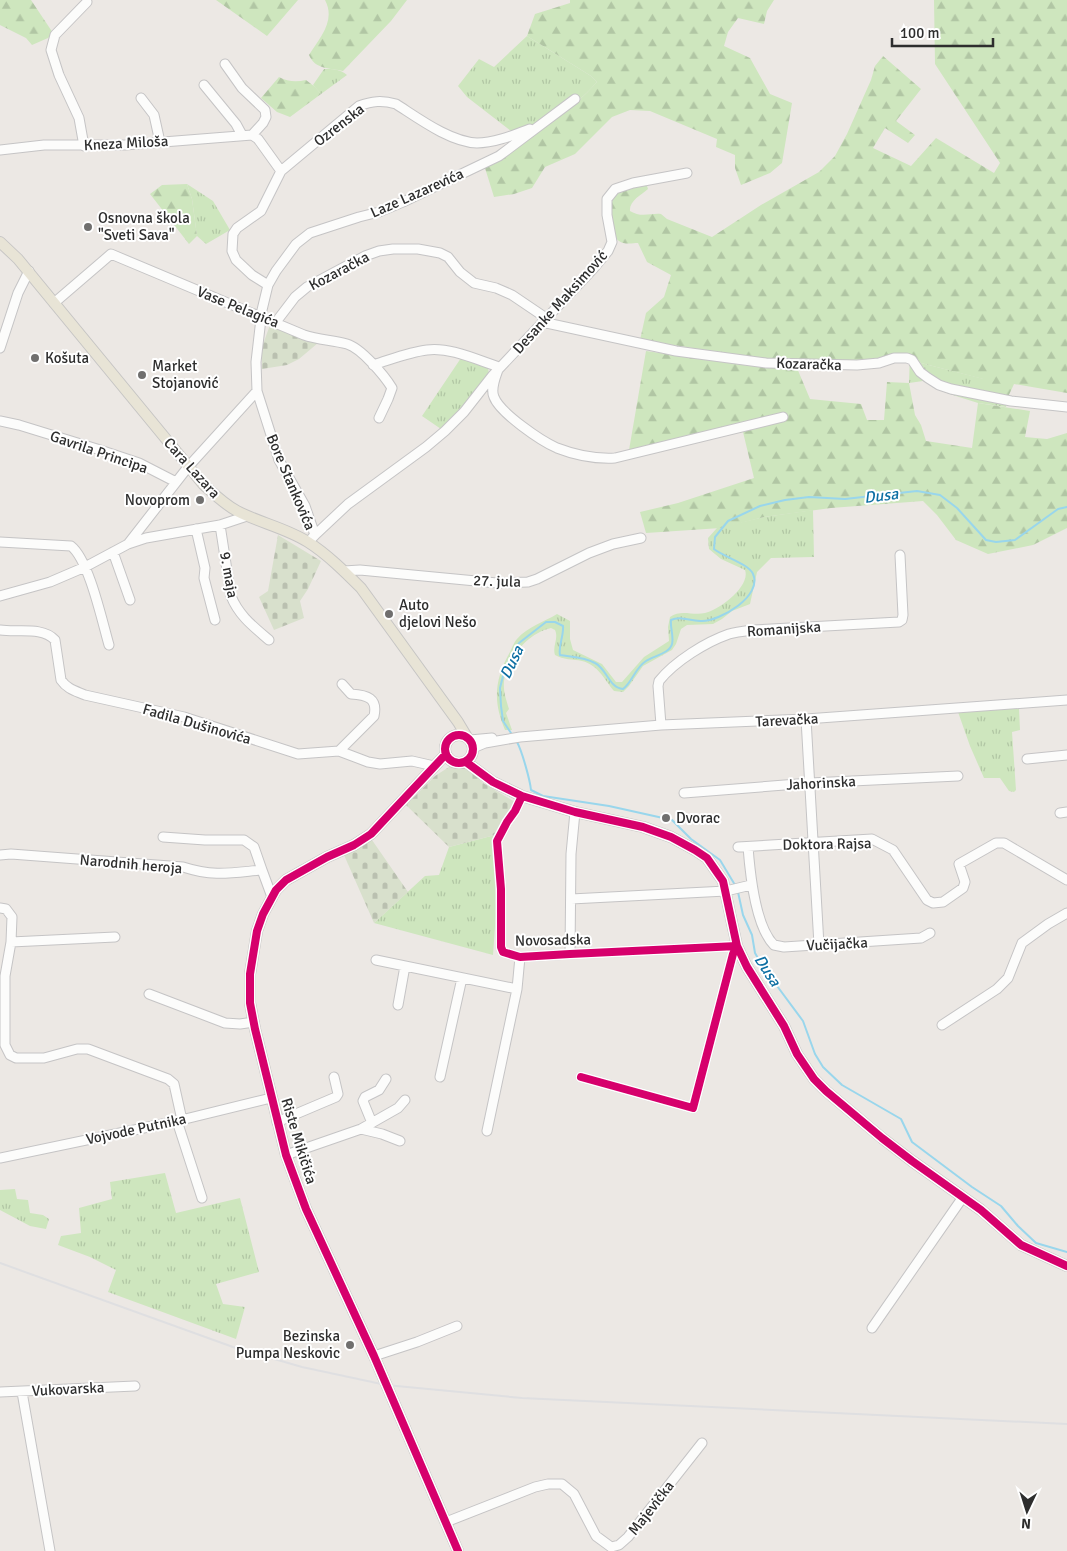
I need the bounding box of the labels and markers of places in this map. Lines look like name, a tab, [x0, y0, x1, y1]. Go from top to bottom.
place label: Osnovna škola "Sveti Sava"	[98, 209, 190, 244]
marker: Osnovna škola "Sveti Sava"	[82, 221, 94, 233]
place label: Košuta	[45, 349, 89, 367]
marker: Košuta	[29, 352, 41, 364]
place label: Market Stojanović	[152, 357, 219, 392]
marker: Market Stojanović	[136, 369, 148, 381]
place label: Novoprom	[125, 491, 190, 509]
marker: Novoprom	[194, 494, 206, 506]
place label: Auto djelovi Nešo	[399, 596, 477, 631]
marker: Auto djelovi Nešo	[383, 608, 395, 620]
place label: Dvorac	[676, 809, 720, 827]
marker: Dvorac	[660, 812, 672, 824]
place label: Bezinska Pumpa Neskovic	[236, 1327, 340, 1362]
marker: Bezinska Pumpa Neskovic	[344, 1339, 356, 1351]

